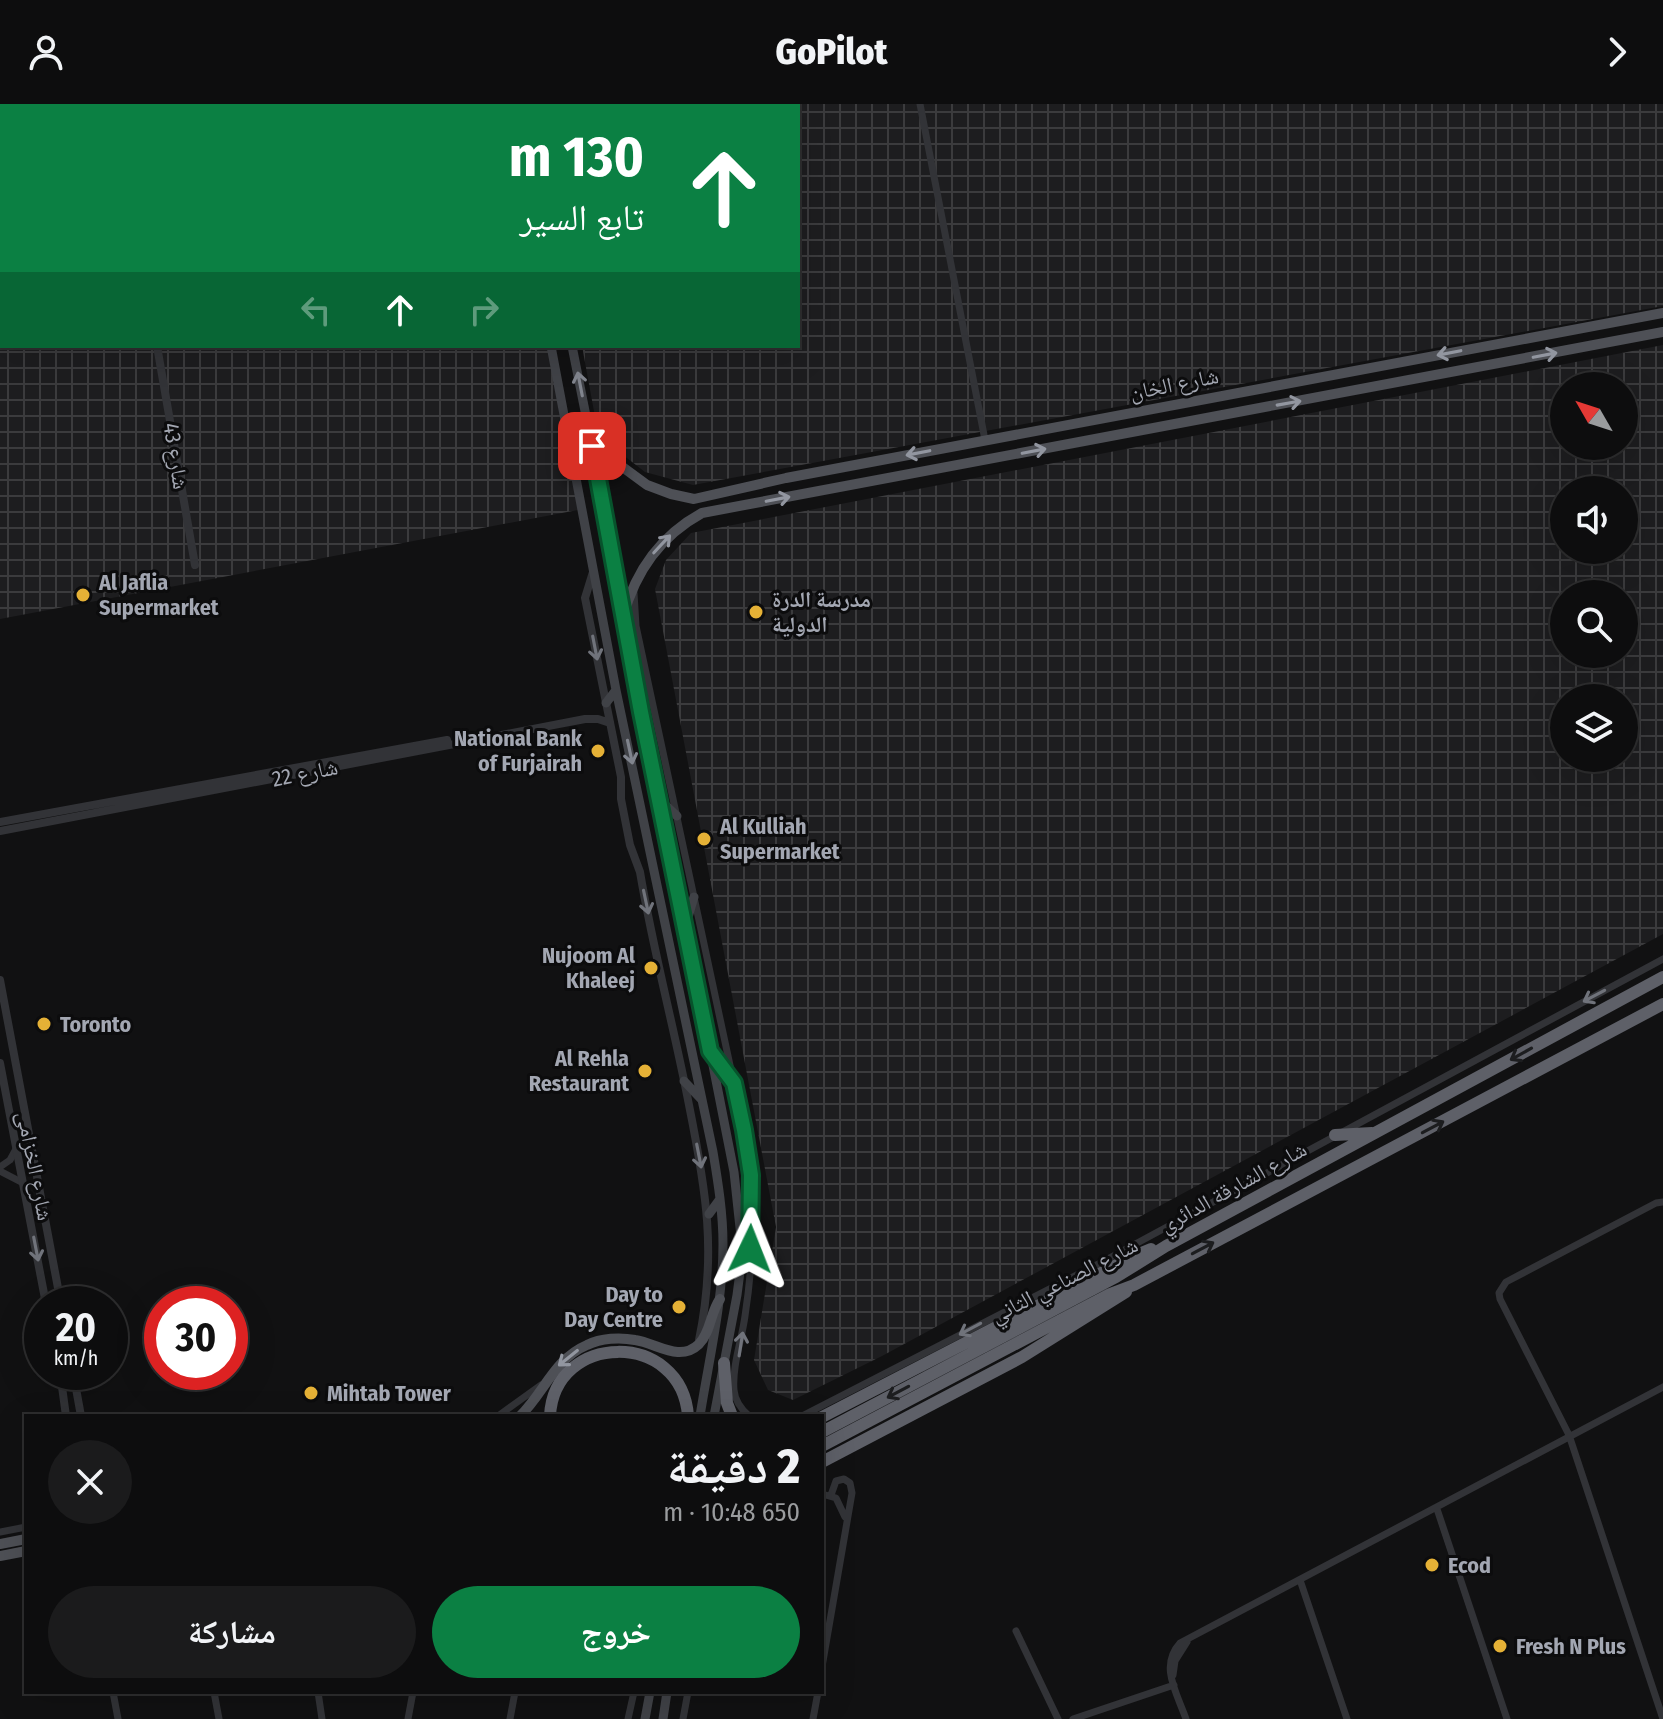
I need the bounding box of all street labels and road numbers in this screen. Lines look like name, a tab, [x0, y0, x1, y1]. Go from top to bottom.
street label: شارع الخان	[1127, 362, 1221, 406]
street label: شارع 43	[157, 421, 195, 491]
street label: شارع 22	[270, 753, 340, 793]
street label: شارع الخزامى	[11, 1109, 59, 1223]
street label: شارع الشارقة الدائري	[1155, 1135, 1313, 1242]
street label: شارع الصناعي الثاني	[986, 1231, 1144, 1332]

